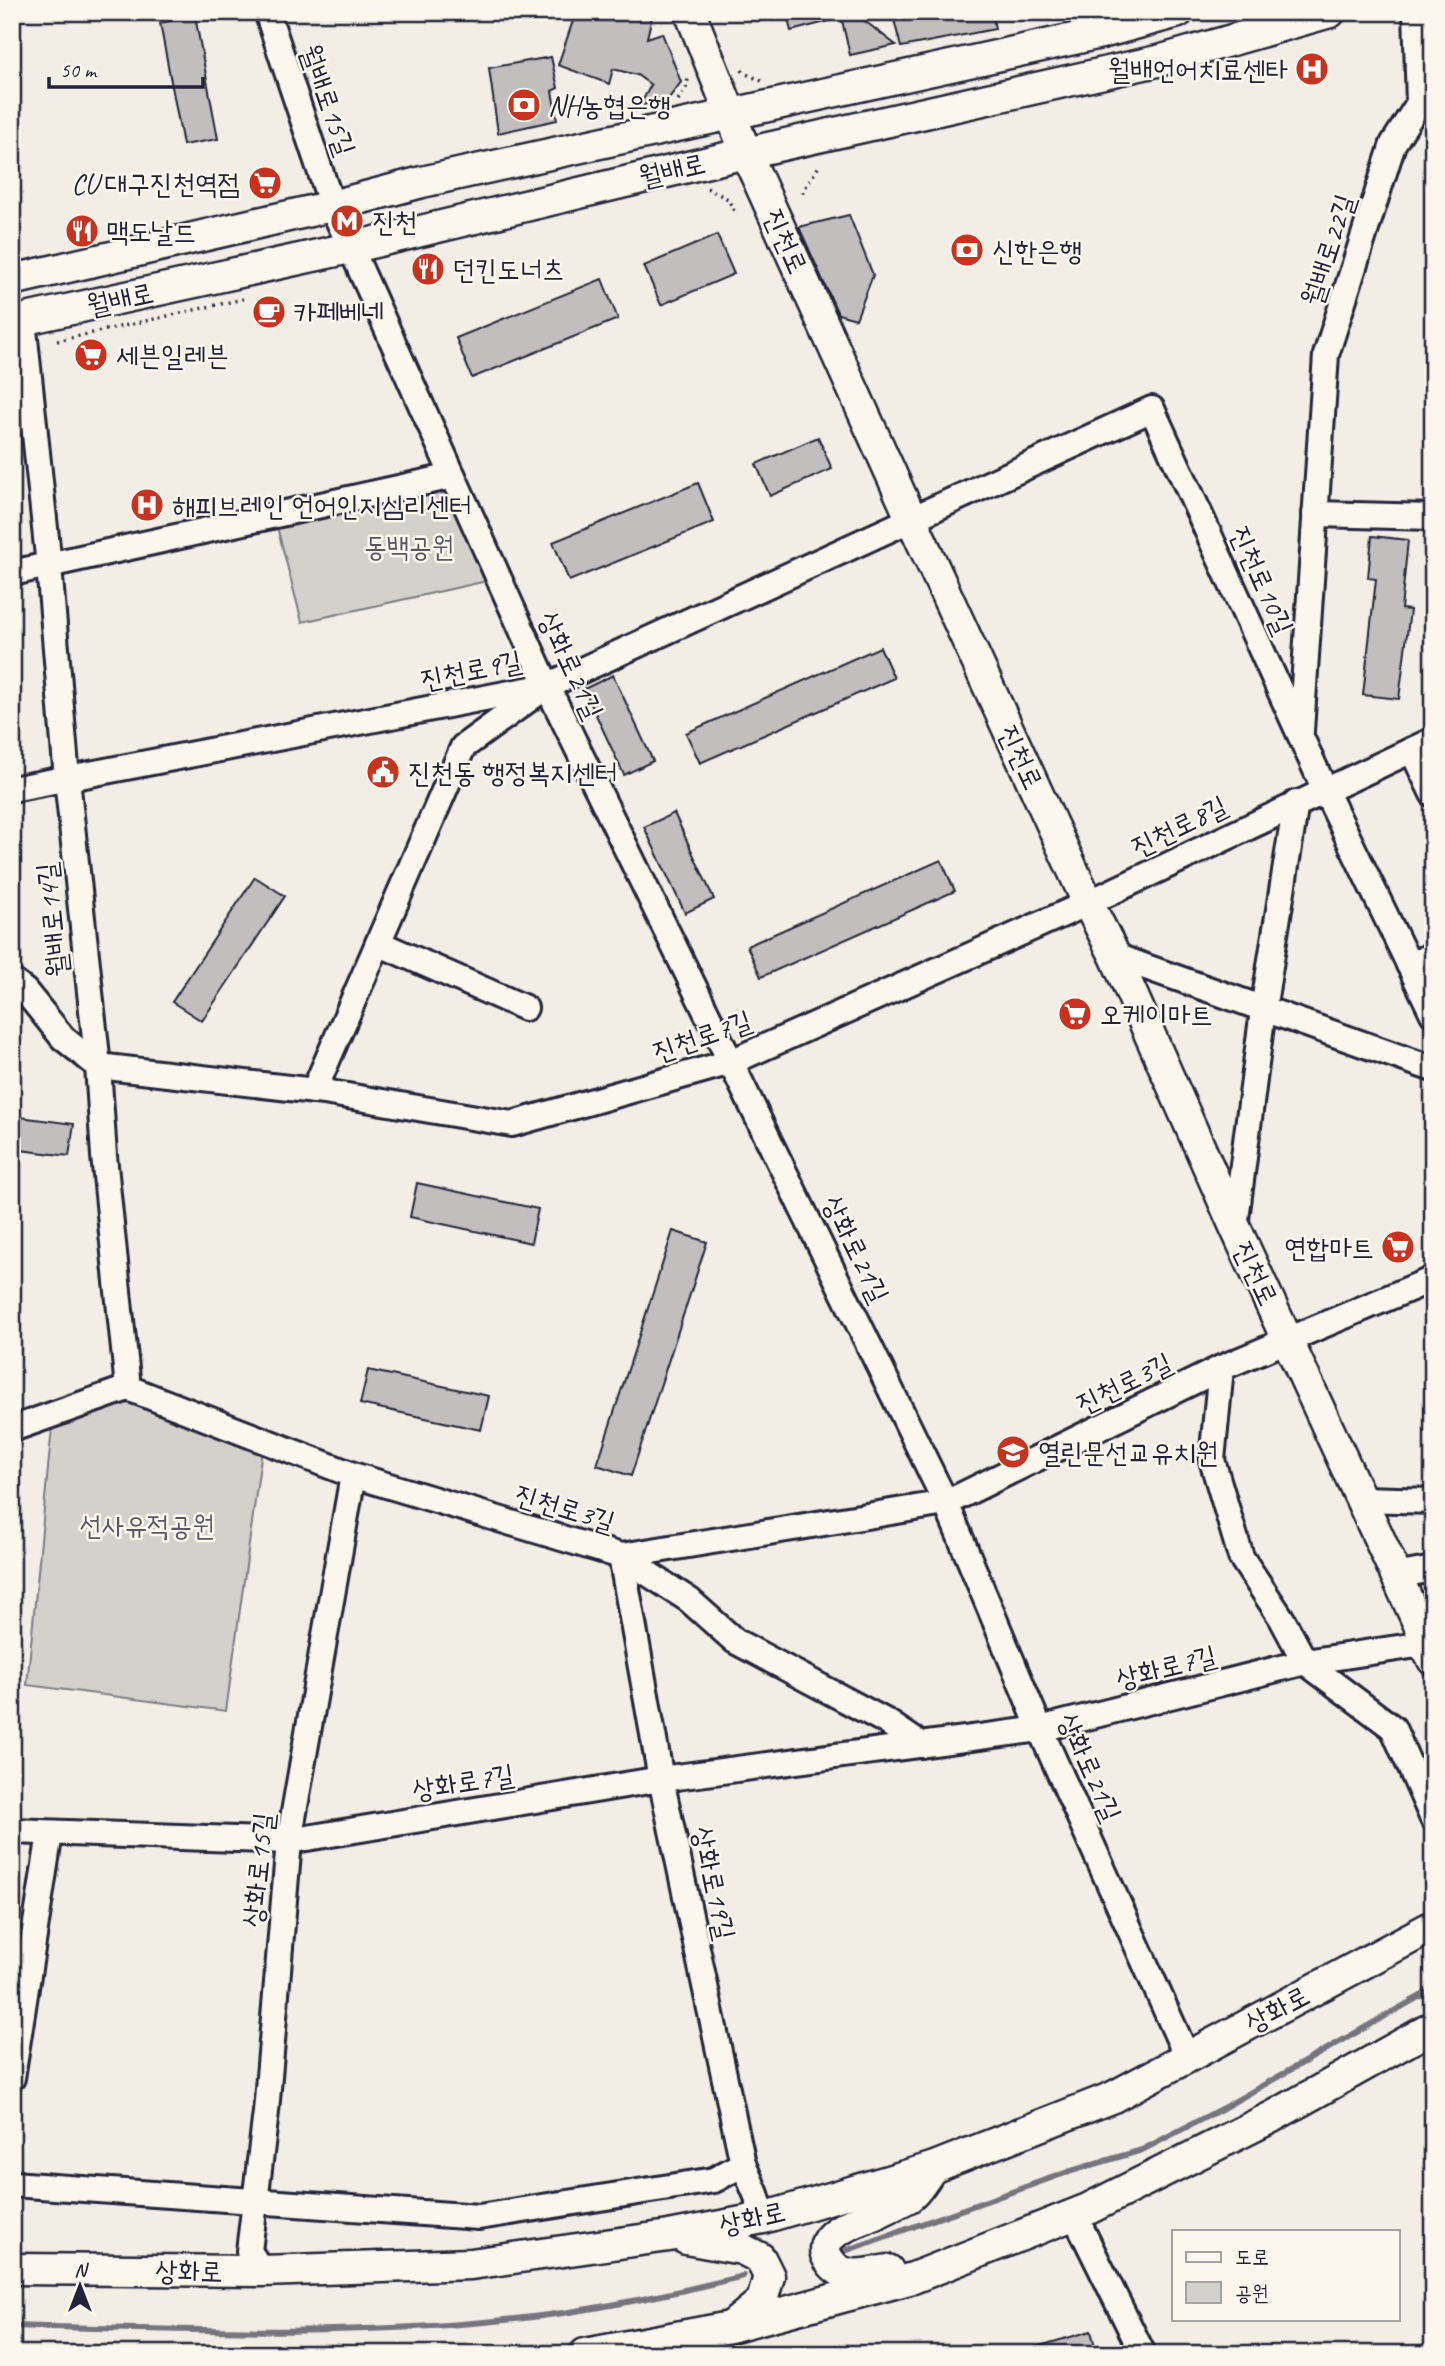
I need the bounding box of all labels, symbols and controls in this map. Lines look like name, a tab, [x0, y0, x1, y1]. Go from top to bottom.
street label: 월배로15길	[293, 40, 363, 160]
scale bar	[49, 46, 203, 90]
hospital icon: 월배언어치료센타	[1293, 50, 1331, 88]
place label: 월배언어치료센타	[1108, 52, 1288, 87]
text: 50 m	[60, 57, 98, 83]
bank icon: NH농협은행	[505, 86, 543, 124]
place label: NH농협은행	[548, 88, 671, 123]
street label: 월배로	[635, 145, 709, 195]
supermarket icon: CU 대구진천역점	[246, 164, 284, 202]
place label: CU 대구진천역점	[72, 166, 240, 201]
street label: 월배로22길	[1294, 190, 1362, 310]
metro station icon: 진천	[328, 202, 366, 240]
street label: 진천로	[756, 203, 816, 279]
place label: 진천	[372, 204, 417, 239]
restaurant icon: 맥도날드	[63, 212, 101, 250]
place label: 맥도날드	[106, 214, 196, 249]
bank icon: 신한은행	[948, 231, 986, 269]
place label: 신한은행	[992, 233, 1082, 268]
restaurant icon: 던킨도너츠	[409, 250, 447, 288]
place label: 던킨도너츠	[452, 252, 565, 287]
street label: 월배로	[83, 275, 157, 323]
cafe icon: 카페베네	[250, 293, 288, 331]
place label: 카페베네	[294, 295, 384, 330]
supermarket icon: 세븐일레븐	[72, 336, 110, 374]
place label: 세븐일레븐	[116, 338, 229, 373]
hospital icon: 해피브레인 언어인지심리센터	[128, 486, 166, 524]
place label: 해피브레인 언어인지심리센터	[172, 488, 472, 523]
street label: 진천로10길	[1223, 520, 1301, 640]
park label: 동백공원	[364, 529, 454, 564]
street label: 상화로21길	[531, 605, 611, 725]
street label: 진천로9길	[417, 643, 525, 697]
street label: 진천로	[991, 719, 1051, 795]
public building icon: 진천동 행정복지센터	[364, 753, 402, 791]
place label: 진천동 행정복지센터	[408, 755, 618, 790]
street label: 진천로8길	[1125, 788, 1233, 864]
street label: 월배로14길	[29, 861, 75, 979]
supermarket icon: 오케이마트	[1056, 995, 1094, 1033]
place label: 오케이마트	[1100, 997, 1213, 1032]
street label: 진천로7길	[648, 1003, 756, 1069]
street label: 상화로21길	[815, 1190, 897, 1308]
supermarket icon: 연합마트	[1379, 1228, 1417, 1266]
place label: 연합마트	[1284, 1230, 1374, 1265]
street label: 진천로	[1226, 1235, 1286, 1311]
street label: 진천로3길	[1070, 1345, 1178, 1421]
school or university icon: 열린문선교유치원	[994, 1433, 1032, 1471]
place label: 열린문선교유치원	[1038, 1435, 1218, 1470]
street label: 진천로3길	[511, 1476, 619, 1540]
park label: 선사유적공원	[79, 1508, 215, 1543]
street label: 상화로7길	[1112, 1638, 1220, 1696]
street label: 상화로21길	[1051, 1707, 1129, 1827]
street label: 상화로7길	[410, 1757, 516, 1807]
street label: 상화로15길	[235, 1811, 281, 1929]
street label: 상화로19길	[685, 1823, 743, 1943]
street label: 상화로	[1239, 1978, 1315, 2040]
street label: 상화로	[715, 2193, 789, 2243]
legend	[1172, 2230, 1400, 2320]
text: 도로	[1235, 2244, 1269, 2270]
north arrow	[46, 2250, 116, 2320]
street label: 상화로	[155, 2253, 223, 2289]
text: N	[74, 2258, 89, 2282]
text: 공원	[1235, 2280, 1269, 2306]

